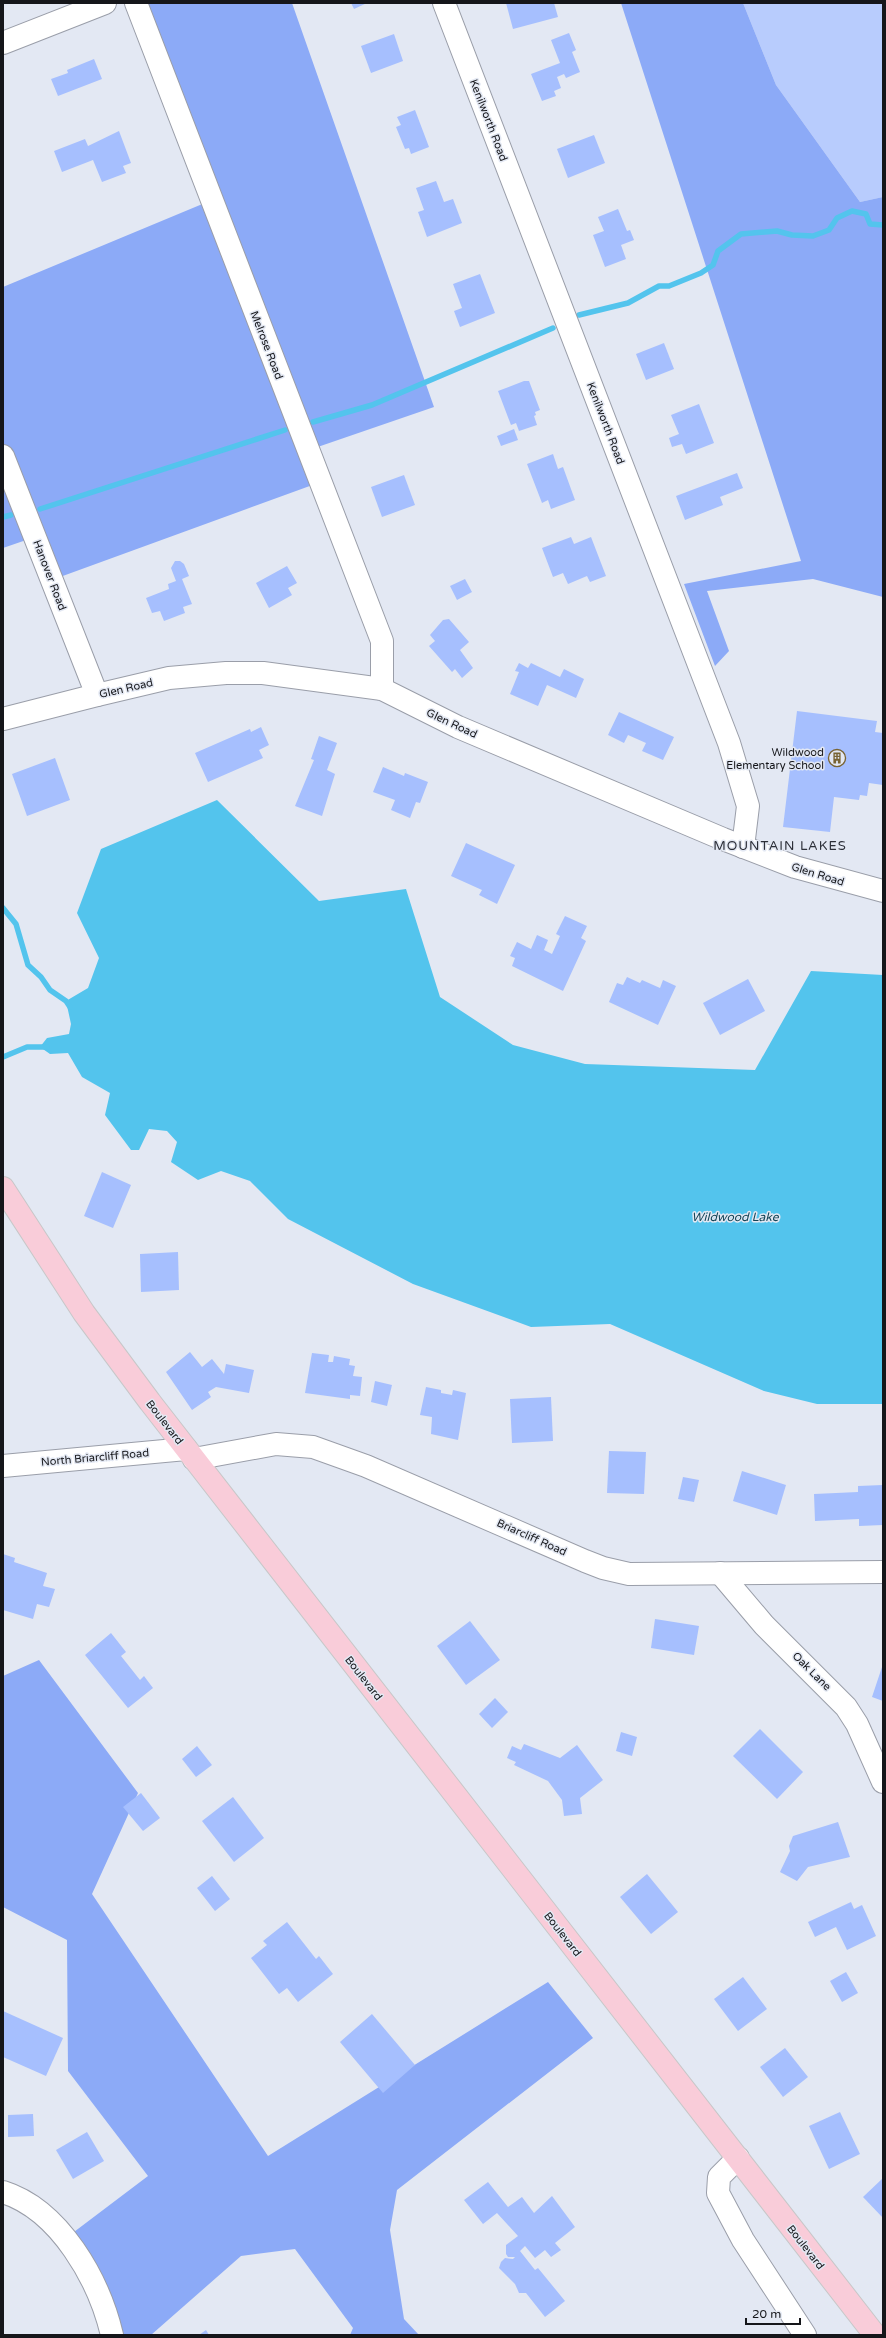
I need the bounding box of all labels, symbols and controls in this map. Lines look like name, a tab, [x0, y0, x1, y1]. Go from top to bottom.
street label: Kenilworth Road	[467, 77, 510, 163]
street label: Melrose Road	[248, 309, 286, 381]
street label: Kenilworth Road	[584, 380, 627, 466]
street label: Hanover Road	[30, 538, 69, 612]
street label: Glen Road	[98, 676, 154, 701]
street label: Glen Road	[424, 706, 479, 741]
place label: Wildwood Elementary School	[726, 746, 824, 772]
building icon: Wildwood Elementary School	[827, 748, 847, 768]
district label: MOUNTAIN LAKES	[713, 838, 847, 854]
street label: Glen Road	[790, 860, 846, 889]
water label: Wildwood Lake	[691, 1210, 780, 1224]
street label: Boulevard	[143, 1397, 186, 1447]
street label: North Briarcliff Road	[40, 1446, 150, 1469]
street label: Briarcliff Road	[495, 1516, 569, 1559]
street label: Oak Lane	[790, 1649, 834, 1693]
street label: Boulevard	[342, 1653, 385, 1703]
street label: Boulevard	[541, 1909, 584, 1959]
street label: Boulevard	[784, 2222, 827, 2272]
scale bar	[746, 2300, 800, 2326]
text: 20 m	[752, 2307, 781, 2321]

